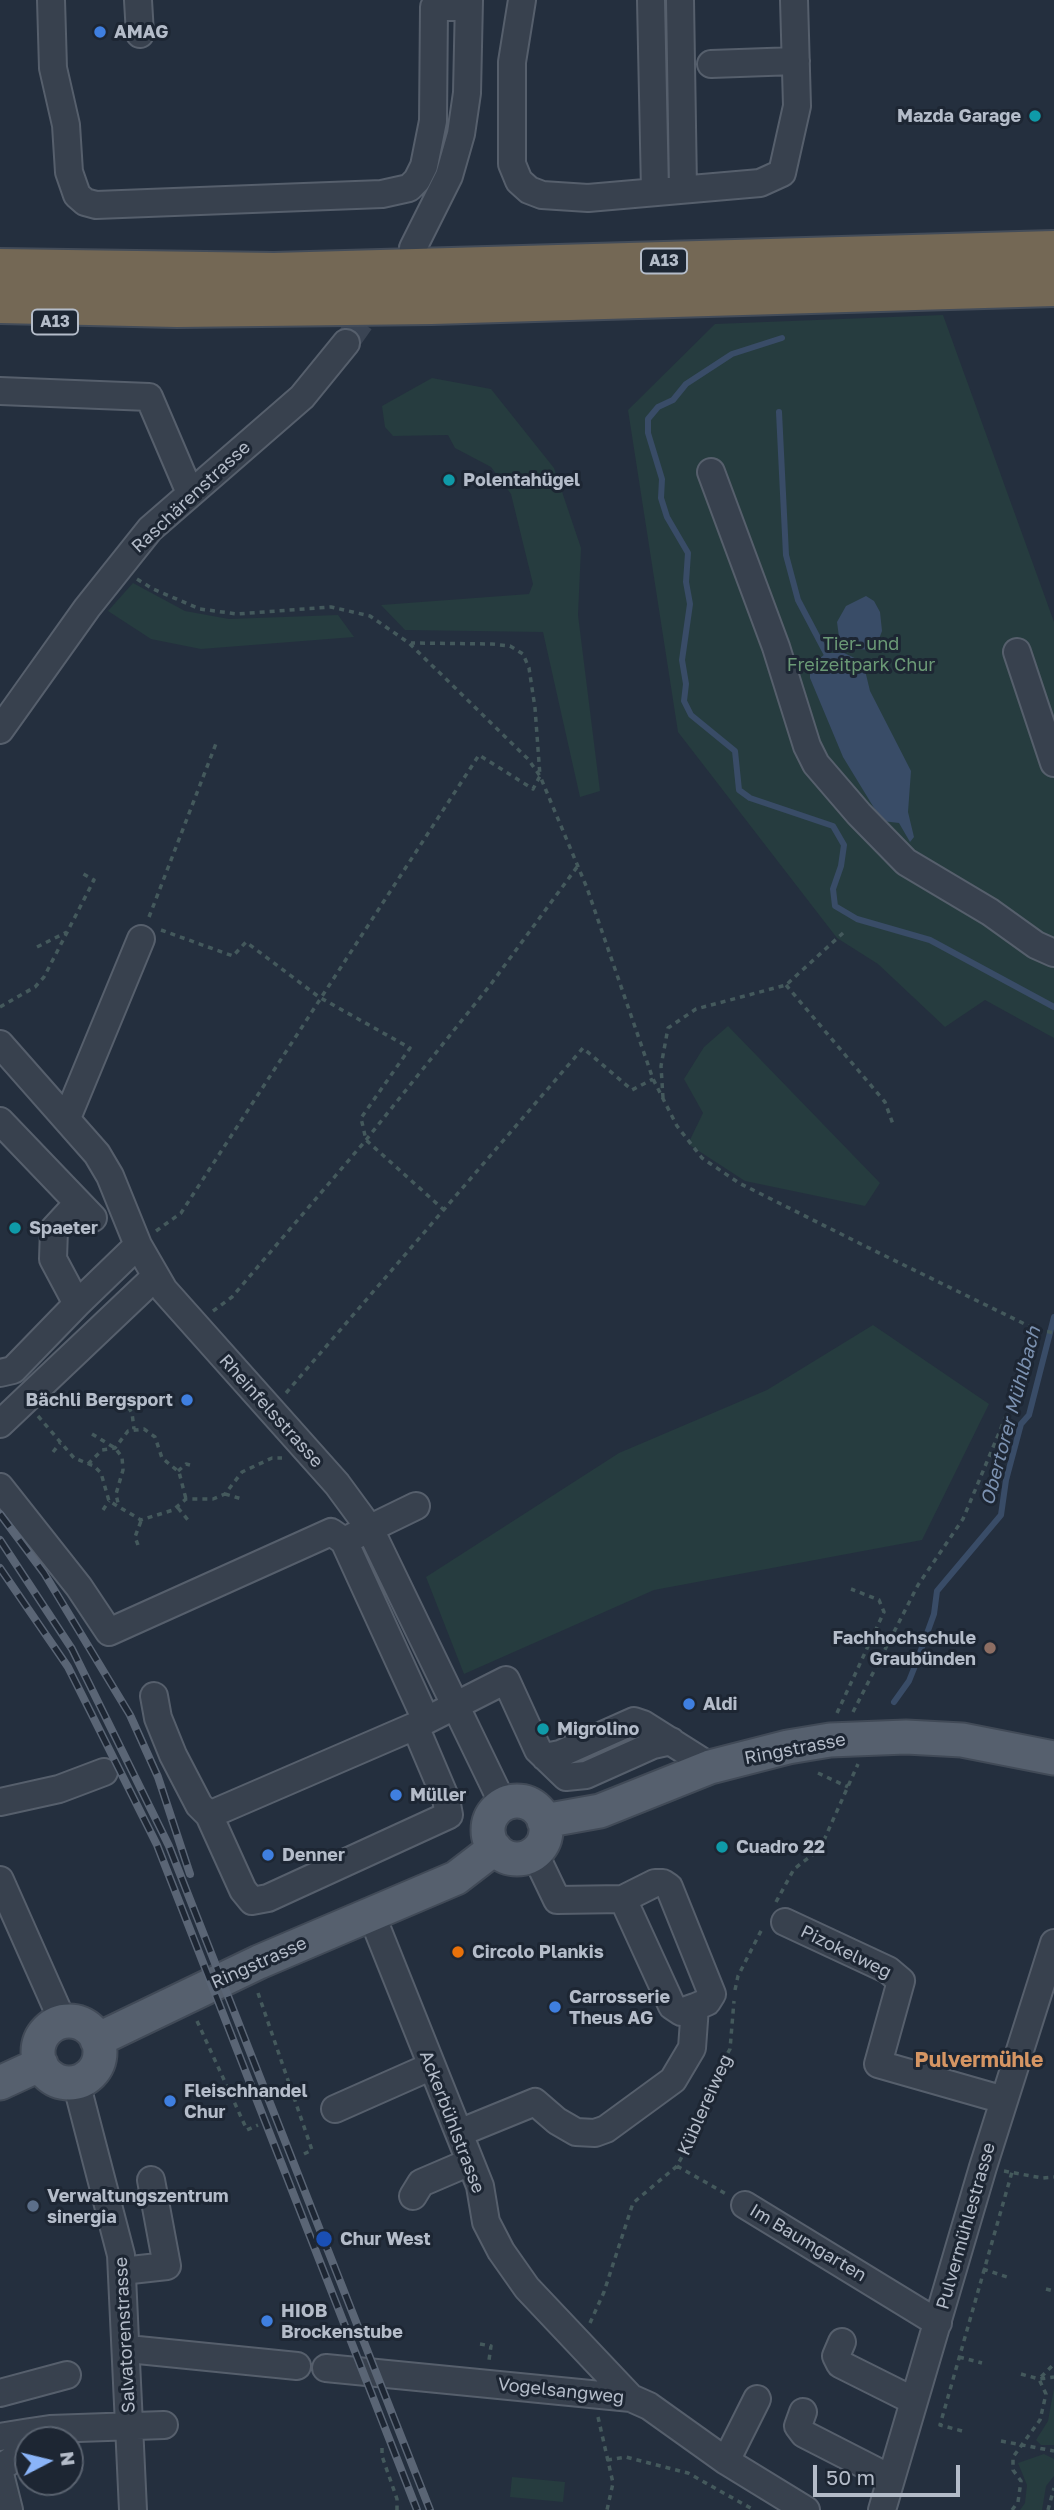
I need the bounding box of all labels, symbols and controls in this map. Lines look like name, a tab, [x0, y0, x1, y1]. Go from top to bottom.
place label: AMAG	[114, 21, 168, 43]
marker: AMAG	[92, 24, 108, 40]
place label: Mazda Garage	[897, 105, 1021, 127]
marker: Mazda Garage	[1027, 108, 1043, 124]
road number: A13	[641, 248, 687, 274]
road number: A13	[32, 310, 78, 334]
street label: Raschärenstrasse	[127, 436, 255, 558]
place label: Polentahügel	[463, 469, 580, 491]
marker: Polentahügel	[441, 472, 457, 488]
park label: Tier- und Freizeitpark Chur	[787, 633, 935, 676]
place label: Spaeter	[29, 1217, 98, 1239]
marker: Spaeter	[7, 1220, 23, 1236]
water label: Obertorer Mühlbach	[976, 1324, 1046, 1508]
street label: Rheinfelsstrasse	[214, 1350, 328, 1472]
place label: Bächli Bergsport	[26, 1389, 173, 1411]
marker: Bächli Bergsport	[179, 1392, 195, 1408]
place label: Fachhochschule Graubünden	[832, 1627, 976, 1670]
marker: Fachhochschule Graubünden	[982, 1640, 998, 1656]
place label: Aldi	[703, 1693, 738, 1715]
marker: Aldi	[681, 1696, 697, 1712]
place label: Migrolino	[557, 1718, 639, 1740]
marker: Migrolino	[535, 1721, 551, 1737]
street label: Ringstrasse	[743, 1729, 847, 1769]
place label: Müller	[410, 1784, 466, 1806]
marker: Müller	[388, 1787, 404, 1803]
place label: Cuadro 22	[736, 1836, 825, 1858]
marker: Cuadro 22	[714, 1839, 730, 1855]
place label: Denner	[282, 1844, 345, 1866]
marker: Denner	[260, 1847, 276, 1863]
street label: Pizokelweg	[797, 1921, 895, 1983]
street label: Ringstrasse	[208, 1932, 310, 1994]
place label: Circolo Plankis	[472, 1941, 604, 1963]
marker: Circolo Plankis	[450, 1944, 466, 1960]
place label: Carrosserie Theus AG	[569, 1986, 670, 2028]
marker: Carrosserie Theus AG	[547, 1999, 563, 2015]
district label: Pulvermühle	[915, 2047, 1043, 2073]
street label: Ackerbühlstrasse	[415, 2048, 489, 2196]
street label: Küblereiweg	[673, 2051, 737, 2159]
place label: Fleischhandel Chur	[184, 2080, 307, 2122]
marker: Fleischhandel Chur	[162, 2093, 178, 2109]
street label: Pulvermühlestrasse	[932, 2140, 1000, 2312]
place label: Verwaltungszentrum sinergia	[47, 2185, 229, 2228]
marker: Verwaltungszentrum sinergia	[25, 2198, 41, 2214]
street label: Im Baumgarten	[746, 2200, 870, 2286]
place label: Chur West	[340, 2228, 431, 2250]
marker: Chur West	[314, 2229, 334, 2249]
street label: Salvatorenstrasse	[110, 2256, 140, 2414]
place label: HIOB Brockenstube	[281, 2300, 403, 2342]
marker: HIOB Brockenstube	[259, 2313, 275, 2329]
street label: Vogelsangweg	[497, 2374, 625, 2408]
north arrow	[14, 2426, 84, 2496]
text: N	[56, 2450, 81, 2467]
scale bar	[816, 2450, 963, 2494]
text: 50 m	[826, 2464, 875, 2490]

